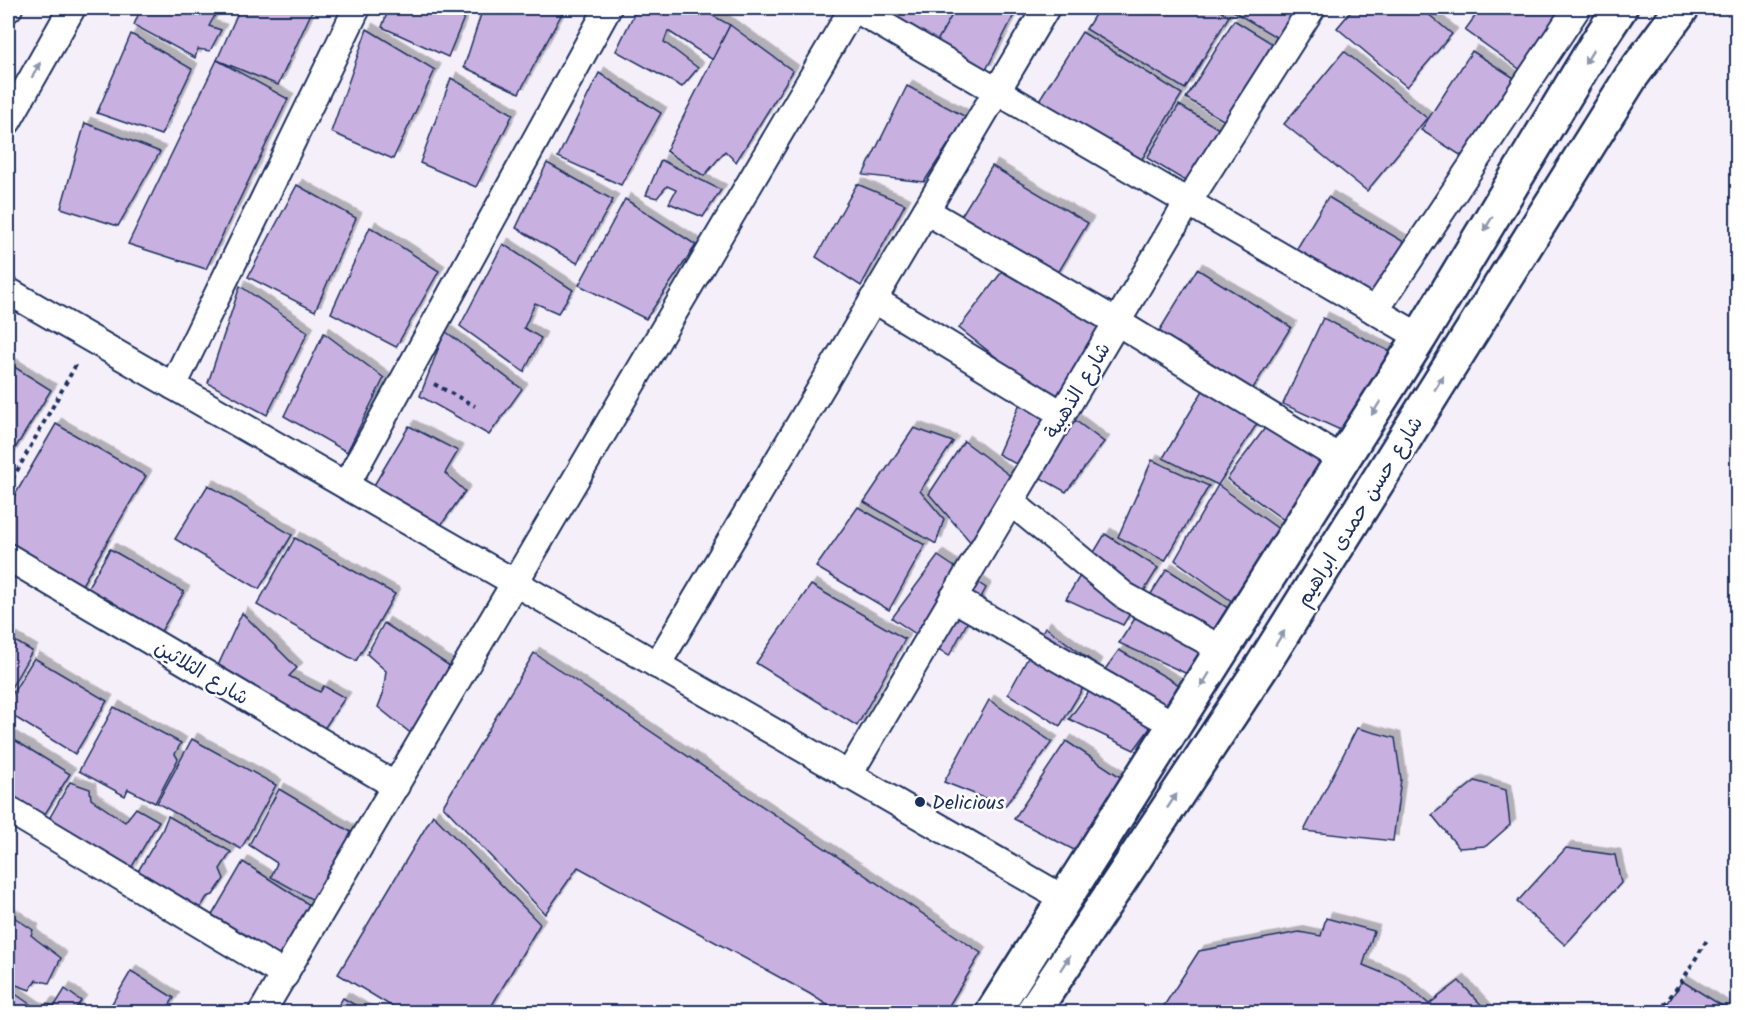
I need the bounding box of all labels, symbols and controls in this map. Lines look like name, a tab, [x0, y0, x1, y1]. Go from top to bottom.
one-way arrow	[1583, 49, 1594, 65]
one-way arrow	[31, 61, 41, 78]
one-way arrow	[1483, 216, 1494, 232]
street label: شارع الذهبية	[1037, 337, 1120, 445]
one-way arrow	[1433, 375, 1444, 392]
one-way arrow	[1370, 400, 1381, 416]
street label: شارع حسن حمدى ابراهيم	[1289, 410, 1432, 614]
one-way arrow	[1274, 630, 1285, 646]
street label: شارع الثلاثين	[148, 633, 254, 715]
one-way arrow	[1199, 672, 1210, 688]
place label: Delicious	[932, 788, 1005, 820]
one-way arrow	[1167, 792, 1178, 809]
marker: Delicious	[913, 795, 927, 809]
one-way arrow	[1059, 955, 1070, 971]

